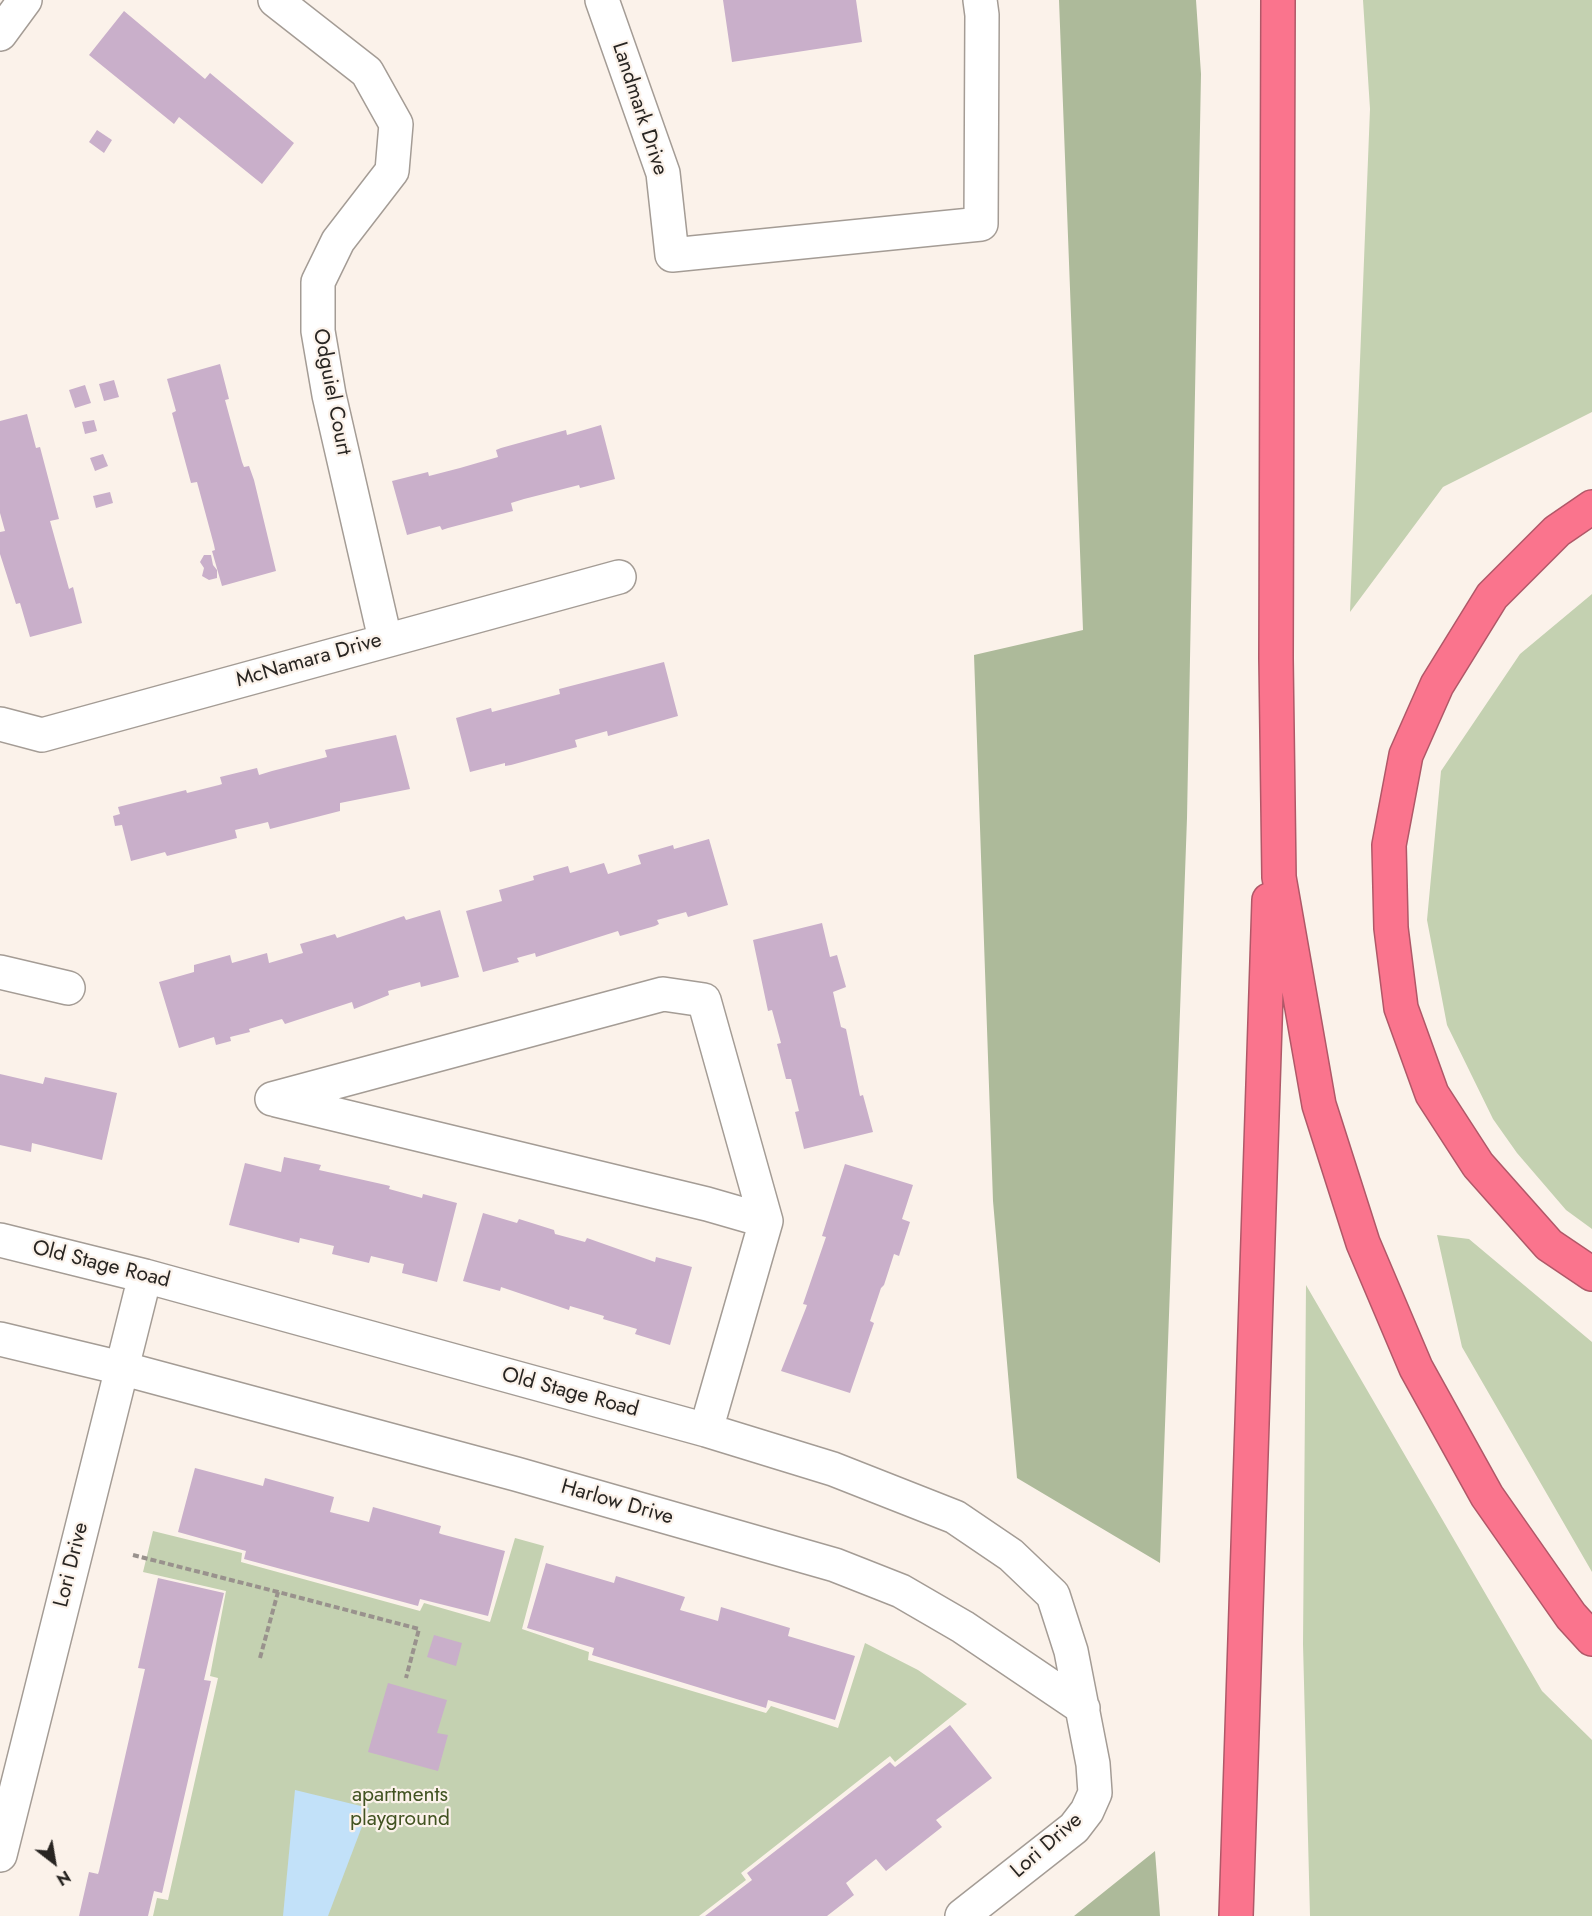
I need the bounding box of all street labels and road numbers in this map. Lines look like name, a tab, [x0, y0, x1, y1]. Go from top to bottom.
street label: Landmark Drive	[606, 39, 672, 179]
street label: Odguiel Court	[306, 327, 356, 457]
street label: McNamara Drive	[233, 628, 385, 694]
street label: Old Stage Road	[30, 1236, 172, 1294]
street label: Old Stage Road	[499, 1363, 641, 1423]
street label: Harlow Drive	[558, 1475, 676, 1531]
street label: Lori Drive	[49, 1520, 95, 1610]
street label: Lori Drive	[1006, 1808, 1088, 1884]

